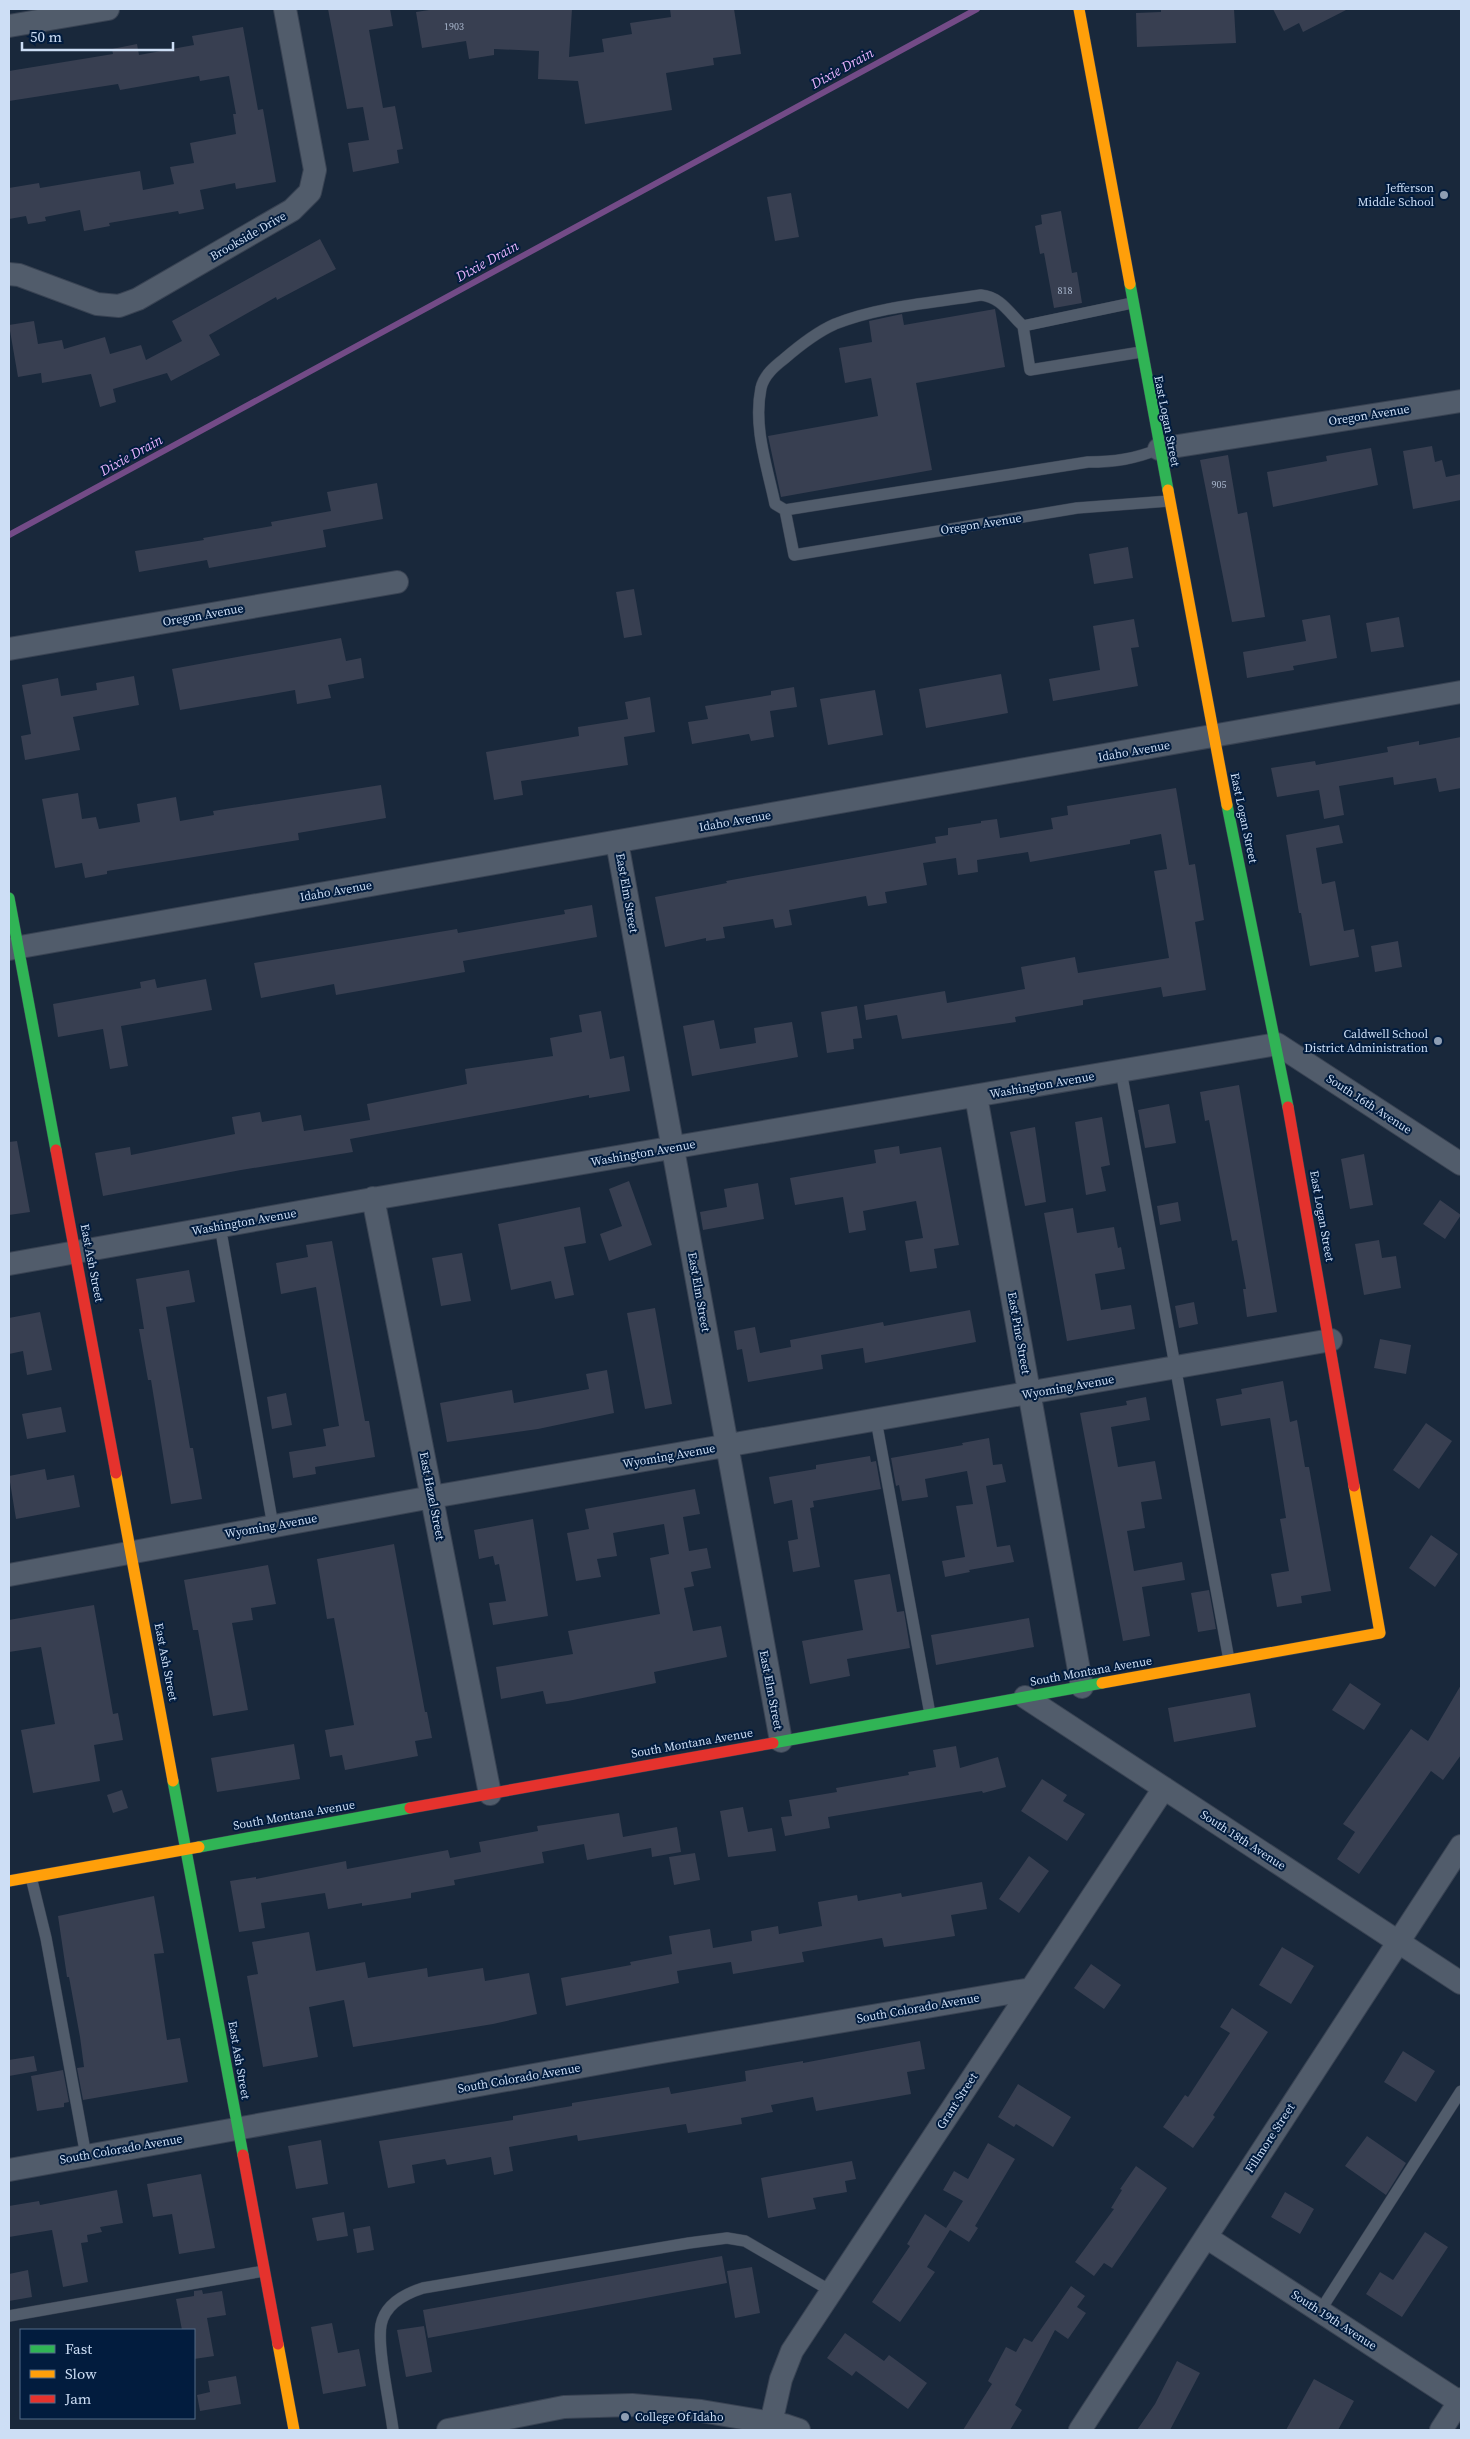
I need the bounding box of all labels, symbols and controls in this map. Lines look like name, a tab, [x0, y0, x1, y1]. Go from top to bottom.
scale bar	[22, 20, 174, 52]
house number: 1903	[444, 20, 464, 33]
text: 50 m	[30, 26, 62, 47]
water label: Dixie Drain	[806, 43, 877, 94]
place label: Jefferson Middle School	[1358, 180, 1434, 210]
marker: Jefferson Middle School	[1438, 189, 1450, 201]
street label: Brookside Drive	[207, 208, 289, 264]
water label: Dixie Drain	[451, 236, 522, 287]
house number: 818	[1058, 284, 1073, 297]
street label: East Logan Street	[1150, 374, 1184, 468]
street label: Oregon Avenue	[1327, 401, 1411, 429]
water label: Dixie Drain	[95, 430, 166, 481]
house number: 905	[1212, 478, 1227, 491]
street label: Oregon Avenue	[939, 510, 1023, 538]
street label: Oregon Avenue	[161, 600, 245, 630]
street label: Idaho Avenue	[1097, 737, 1171, 765]
street label: East Logan Street	[1227, 771, 1261, 865]
street label: Idaho Avenue	[698, 807, 772, 835]
street label: East Elm Street	[612, 852, 642, 934]
street label: Idaho Avenue	[299, 877, 373, 905]
place label: Caldwell School District Administration	[1304, 1026, 1428, 1056]
marker: Caldwell School District Administration	[1432, 1035, 1444, 1047]
street label: Washington Avenue	[988, 1068, 1096, 1102]
street label: South 16th Avenue	[1323, 1070, 1415, 1138]
street label: Washington Avenue	[589, 1136, 697, 1170]
street label: East Logan Street	[1306, 1169, 1338, 1263]
street label: Washington Avenue	[190, 1205, 298, 1239]
street label: East Ash Street	[77, 1223, 107, 1304]
street label: East Elm Street	[684, 1251, 714, 1333]
street label: East Pine Street	[1004, 1291, 1034, 1375]
street label: Wyoming Avenue	[1021, 1371, 1115, 1403]
street label: Wyoming Avenue	[622, 1440, 716, 1472]
street label: East Hazel Street	[416, 1451, 448, 1542]
street label: Wyoming Avenue	[224, 1510, 318, 1542]
street label: East Ash Street	[151, 1622, 181, 1703]
street label: East Elm Street	[755, 1649, 787, 1731]
street label: South Montana Avenue	[1029, 1652, 1153, 1690]
street label: South Montana Avenue	[630, 1724, 754, 1762]
street label: South Montana Avenue	[232, 1796, 356, 1834]
street label: South 18th Avenue	[1197, 1806, 1289, 1874]
street label: South Colorado Avenue	[855, 1989, 981, 2027]
street label: East Ash Street	[224, 2020, 254, 2101]
street label: South Colorado Avenue	[456, 2059, 582, 2097]
street label: Grant Street	[933, 2070, 981, 2132]
street label: Fillmore Street	[1242, 2100, 1299, 2176]
street label: South Colorado Avenue	[58, 2130, 184, 2168]
street label: South 19th Avenue	[1288, 2286, 1380, 2354]
legend	[20, 2329, 195, 2419]
text: Fast	[65, 2338, 92, 2359]
text: Slow	[65, 2363, 97, 2384]
text: Jam	[64, 2388, 92, 2409]
place label: College Of Idaho	[635, 2409, 724, 2425]
marker: College Of Idaho	[619, 2411, 631, 2423]

